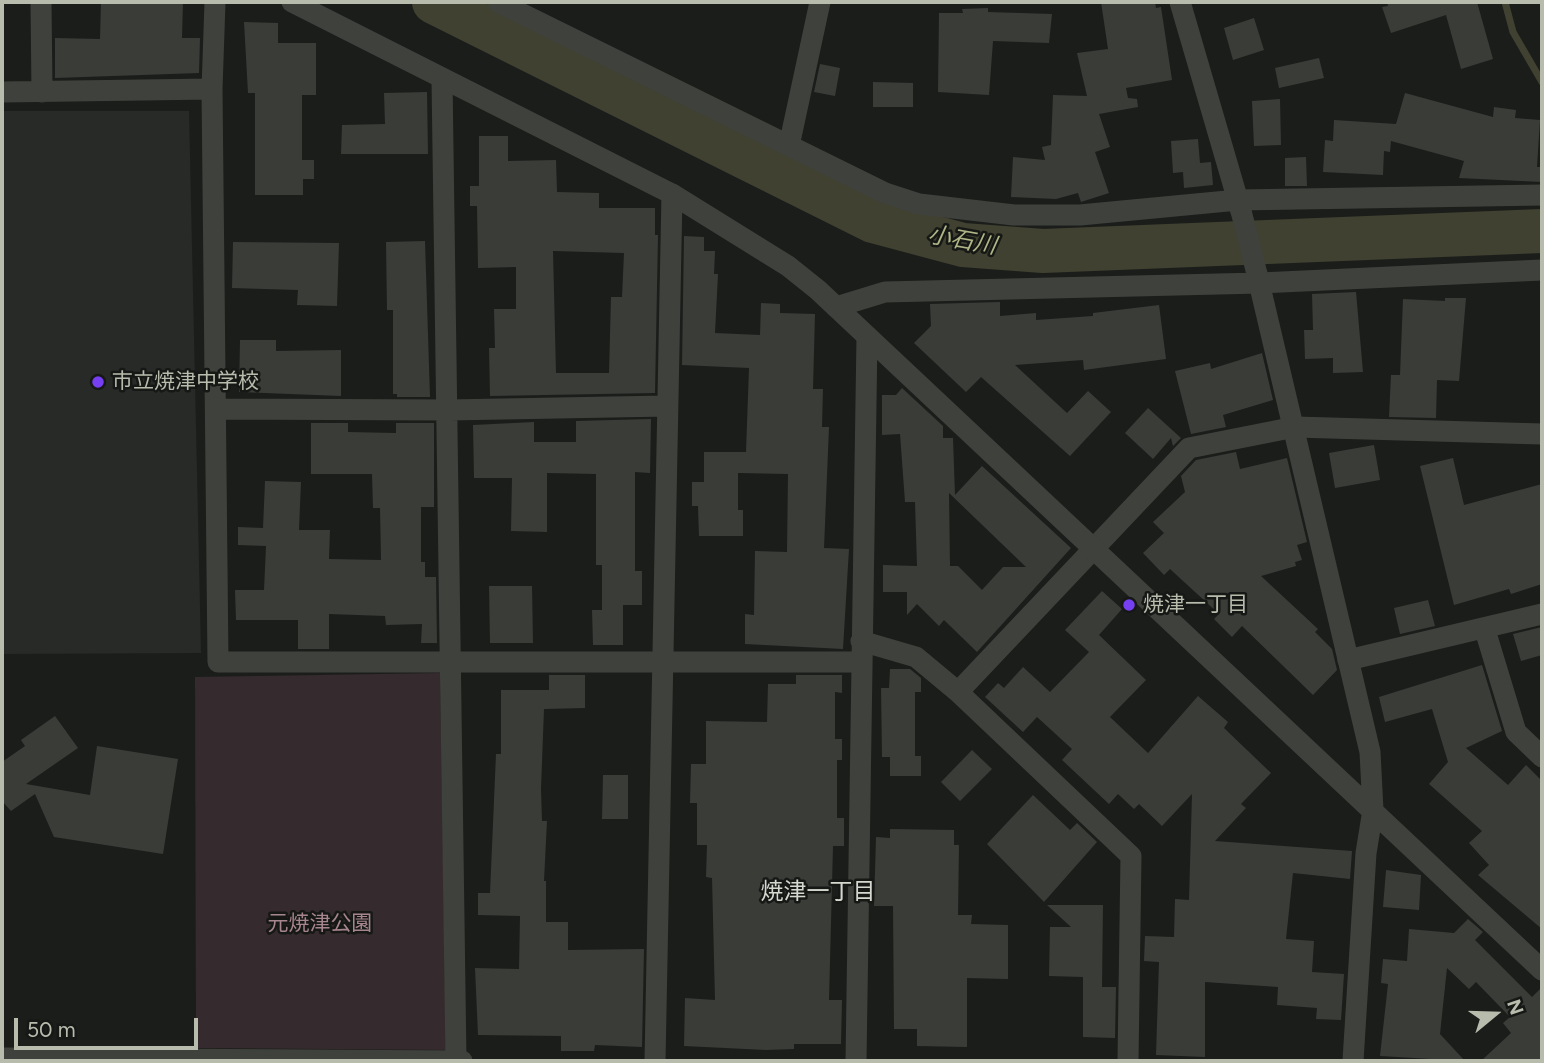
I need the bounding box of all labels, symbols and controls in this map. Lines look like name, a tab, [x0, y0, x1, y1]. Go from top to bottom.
water label: 小石川	[926, 221, 998, 261]
place label: 市立焼津中学校	[112, 369, 259, 395]
marker: 市立焼津中学校	[90, 374, 106, 390]
place label: 焼津一丁目	[1143, 592, 1248, 618]
marker: 焼津一丁目	[1121, 597, 1137, 613]
district label: 焼津一丁目	[761, 878, 875, 906]
park label: 元焼津公園	[268, 911, 372, 937]
north arrow	[1460, 979, 1530, 1049]
text: N	[1502, 996, 1529, 1018]
scale bar	[18, 1004, 201, 1048]
text: 50 m	[27, 1017, 76, 1042]

